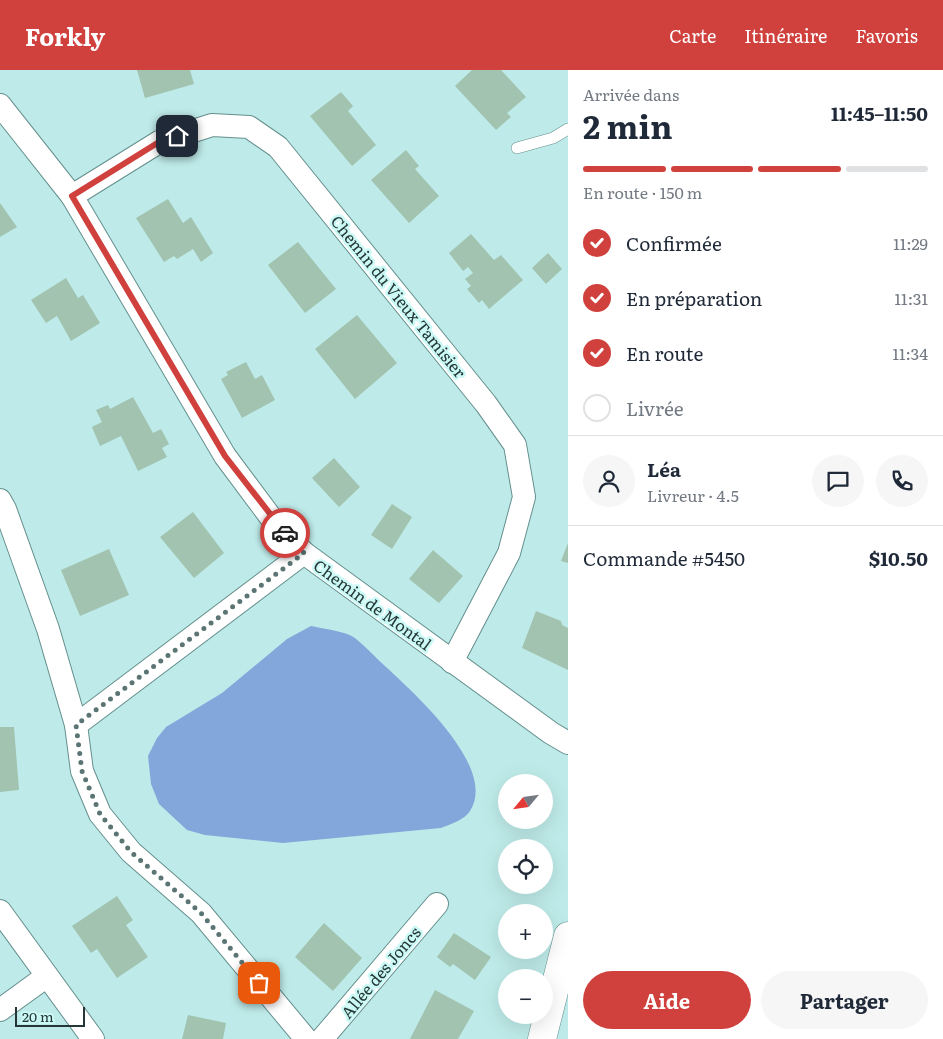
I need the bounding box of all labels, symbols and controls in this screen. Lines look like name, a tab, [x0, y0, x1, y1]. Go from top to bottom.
text: Forkly	[25, 18, 105, 53]
text: Carte	[669, 22, 716, 49]
text: Itinéraire	[744, 22, 827, 49]
text: Favoris	[855, 22, 918, 49]
text: Arrivée dans	[583, 82, 679, 106]
text: 11:45–11:50	[831, 99, 928, 127]
text: 2 min	[583, 101, 672, 149]
pin	[156, 115, 198, 157]
icon: home	[163, 122, 191, 150]
text: En route · 150 m	[583, 180, 702, 204]
street label: Chemin du Vieux Tamisier	[326, 210, 472, 383]
icon: check	[583, 229, 611, 257]
text: Confirmée	[626, 229, 722, 257]
text: 11:29	[893, 231, 928, 255]
icon: check	[583, 284, 611, 312]
text: En préparation	[626, 284, 762, 312]
text: 11:31	[895, 286, 928, 310]
icon: check	[583, 339, 611, 367]
text: En route	[626, 339, 703, 367]
text: 11:34	[892, 341, 928, 365]
text: Livrée	[626, 394, 684, 422]
button: person	[583, 455, 635, 507]
text: Léa	[647, 455, 681, 483]
button: chat	[812, 455, 864, 507]
button: phone	[876, 455, 928, 507]
text: Livreur · 4.5	[647, 483, 739, 507]
courier	[260, 508, 310, 558]
icon: car	[271, 519, 299, 547]
text: Commande #5450	[583, 544, 745, 572]
text: $10.50	[869, 544, 928, 572]
street label: Chemin de Montal	[309, 553, 437, 655]
north arrow	[498, 774, 552, 829]
map controls	[498, 774, 553, 1024]
button: locate	[498, 839, 553, 894]
button: +	[498, 904, 553, 959]
street label: Allée des Joncs	[334, 921, 426, 1023]
pin	[238, 962, 280, 1004]
icon: bag	[245, 969, 273, 997]
button: −	[498, 969, 553, 1024]
button: Aide	[583, 971, 751, 1029]
button: Partager	[761, 971, 928, 1029]
scale bar	[15, 1004, 85, 1027]
text: 20 m	[22, 1006, 54, 1026]

